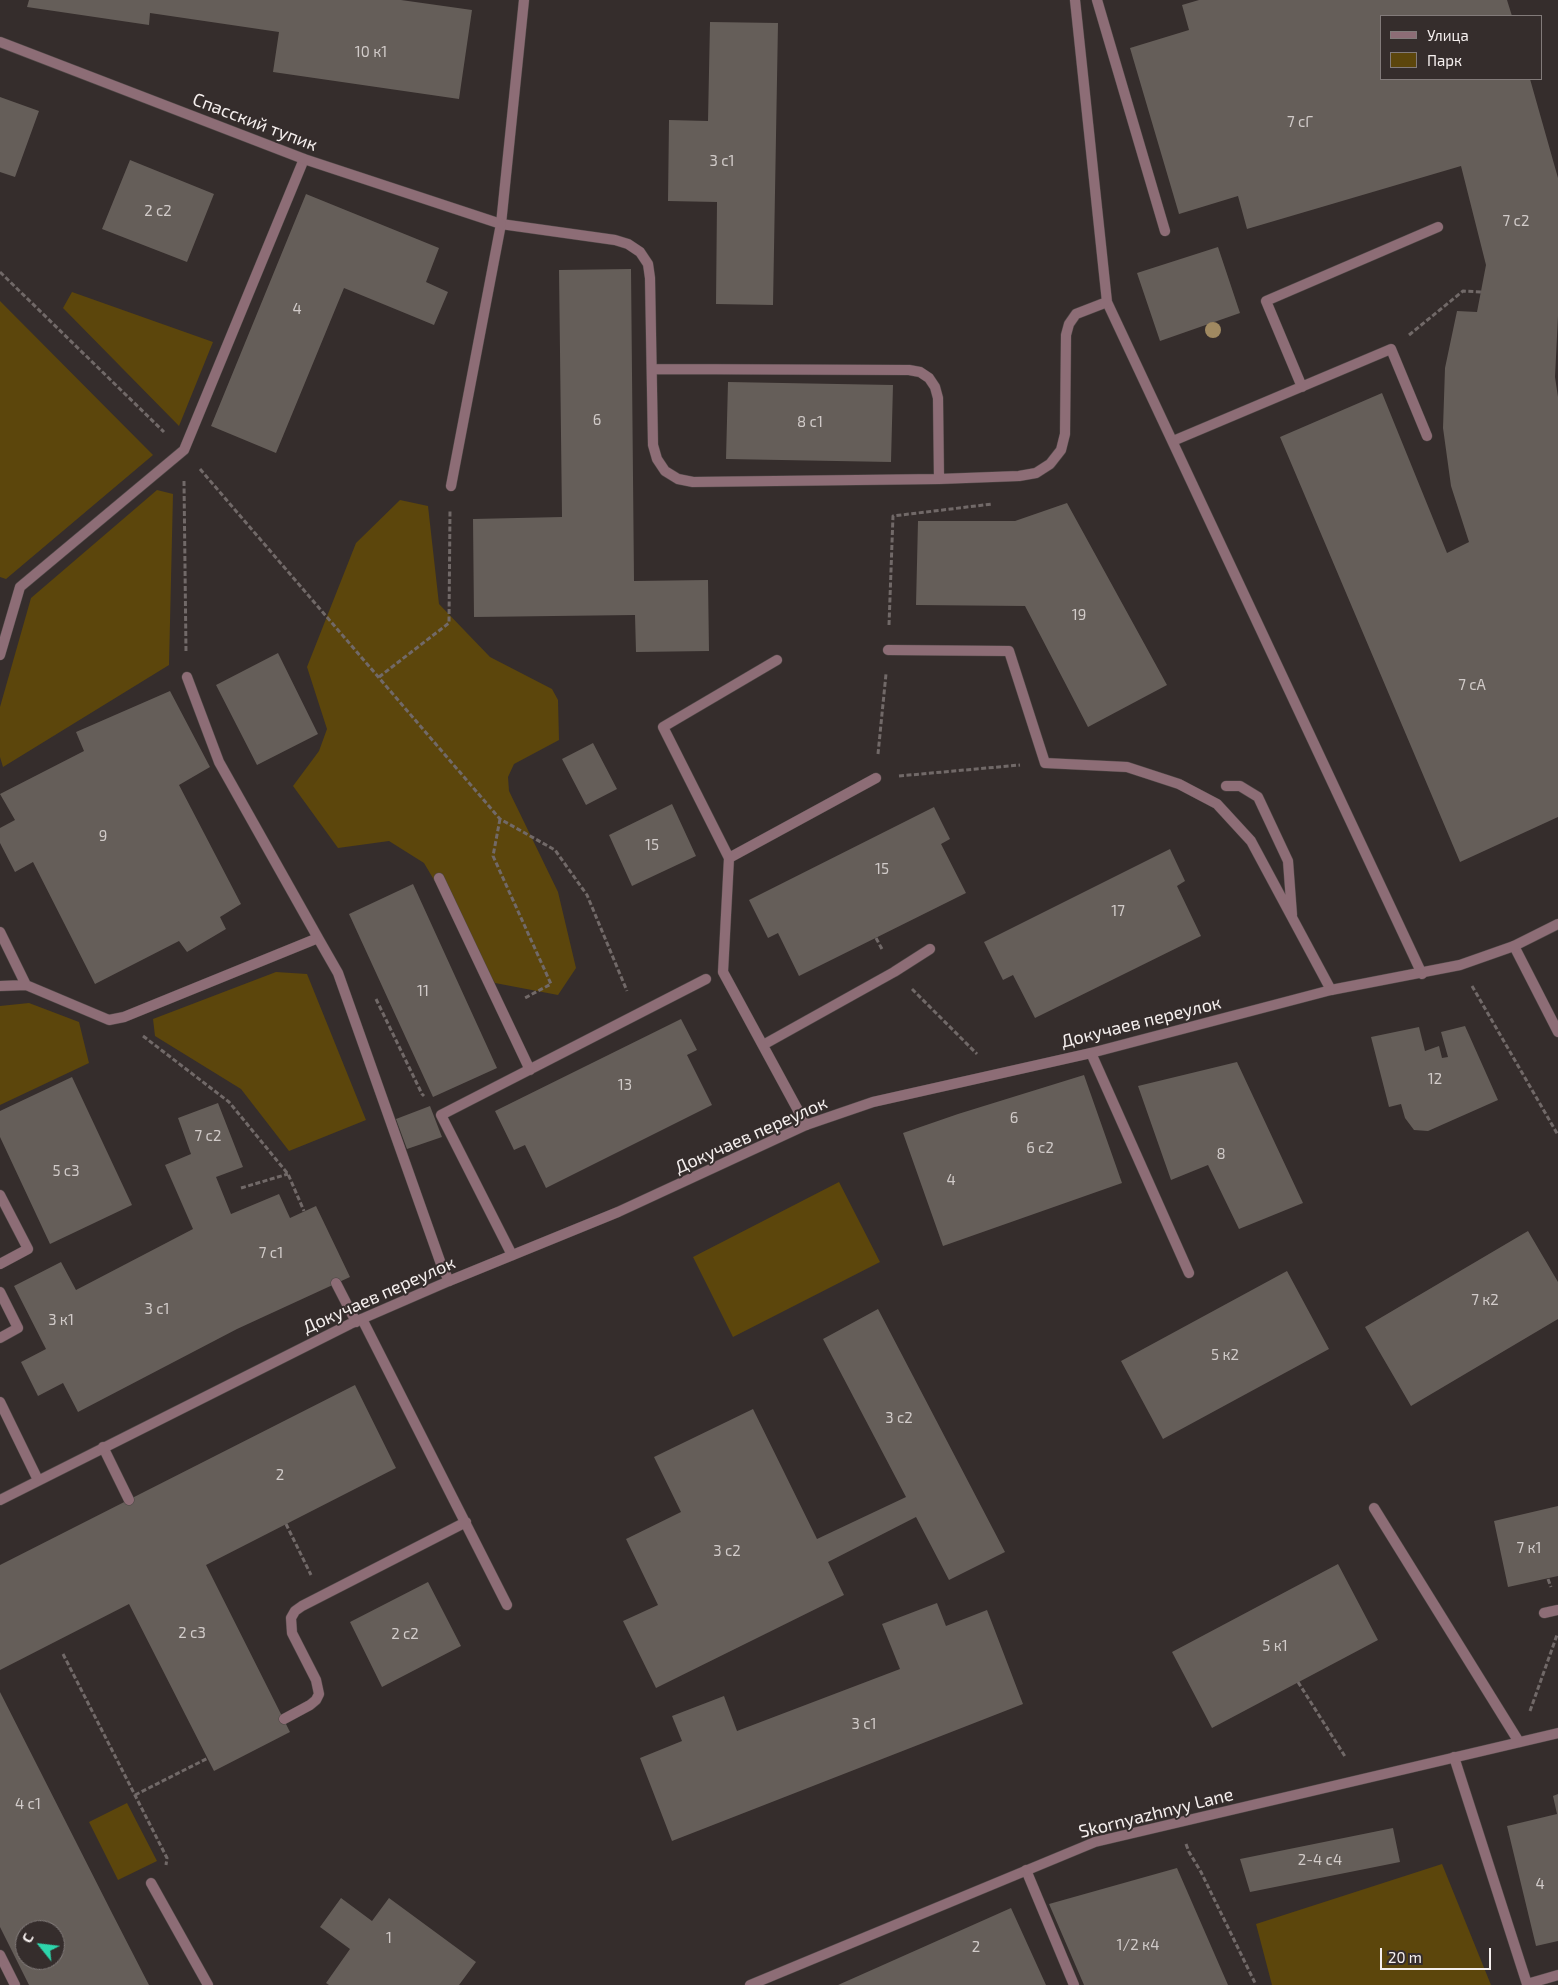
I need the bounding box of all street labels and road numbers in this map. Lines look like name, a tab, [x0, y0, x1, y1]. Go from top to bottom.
street label: Спасский тупик	[190, 88, 320, 156]
street label: Докучаев переулок	[1059, 992, 1223, 1052]
street label: Докучаев переулок	[672, 1092, 830, 1178]
street label: Докучаев переулок	[300, 1252, 458, 1338]
street label: Skornyazhnyy Lane	[1076, 1783, 1236, 1843]

